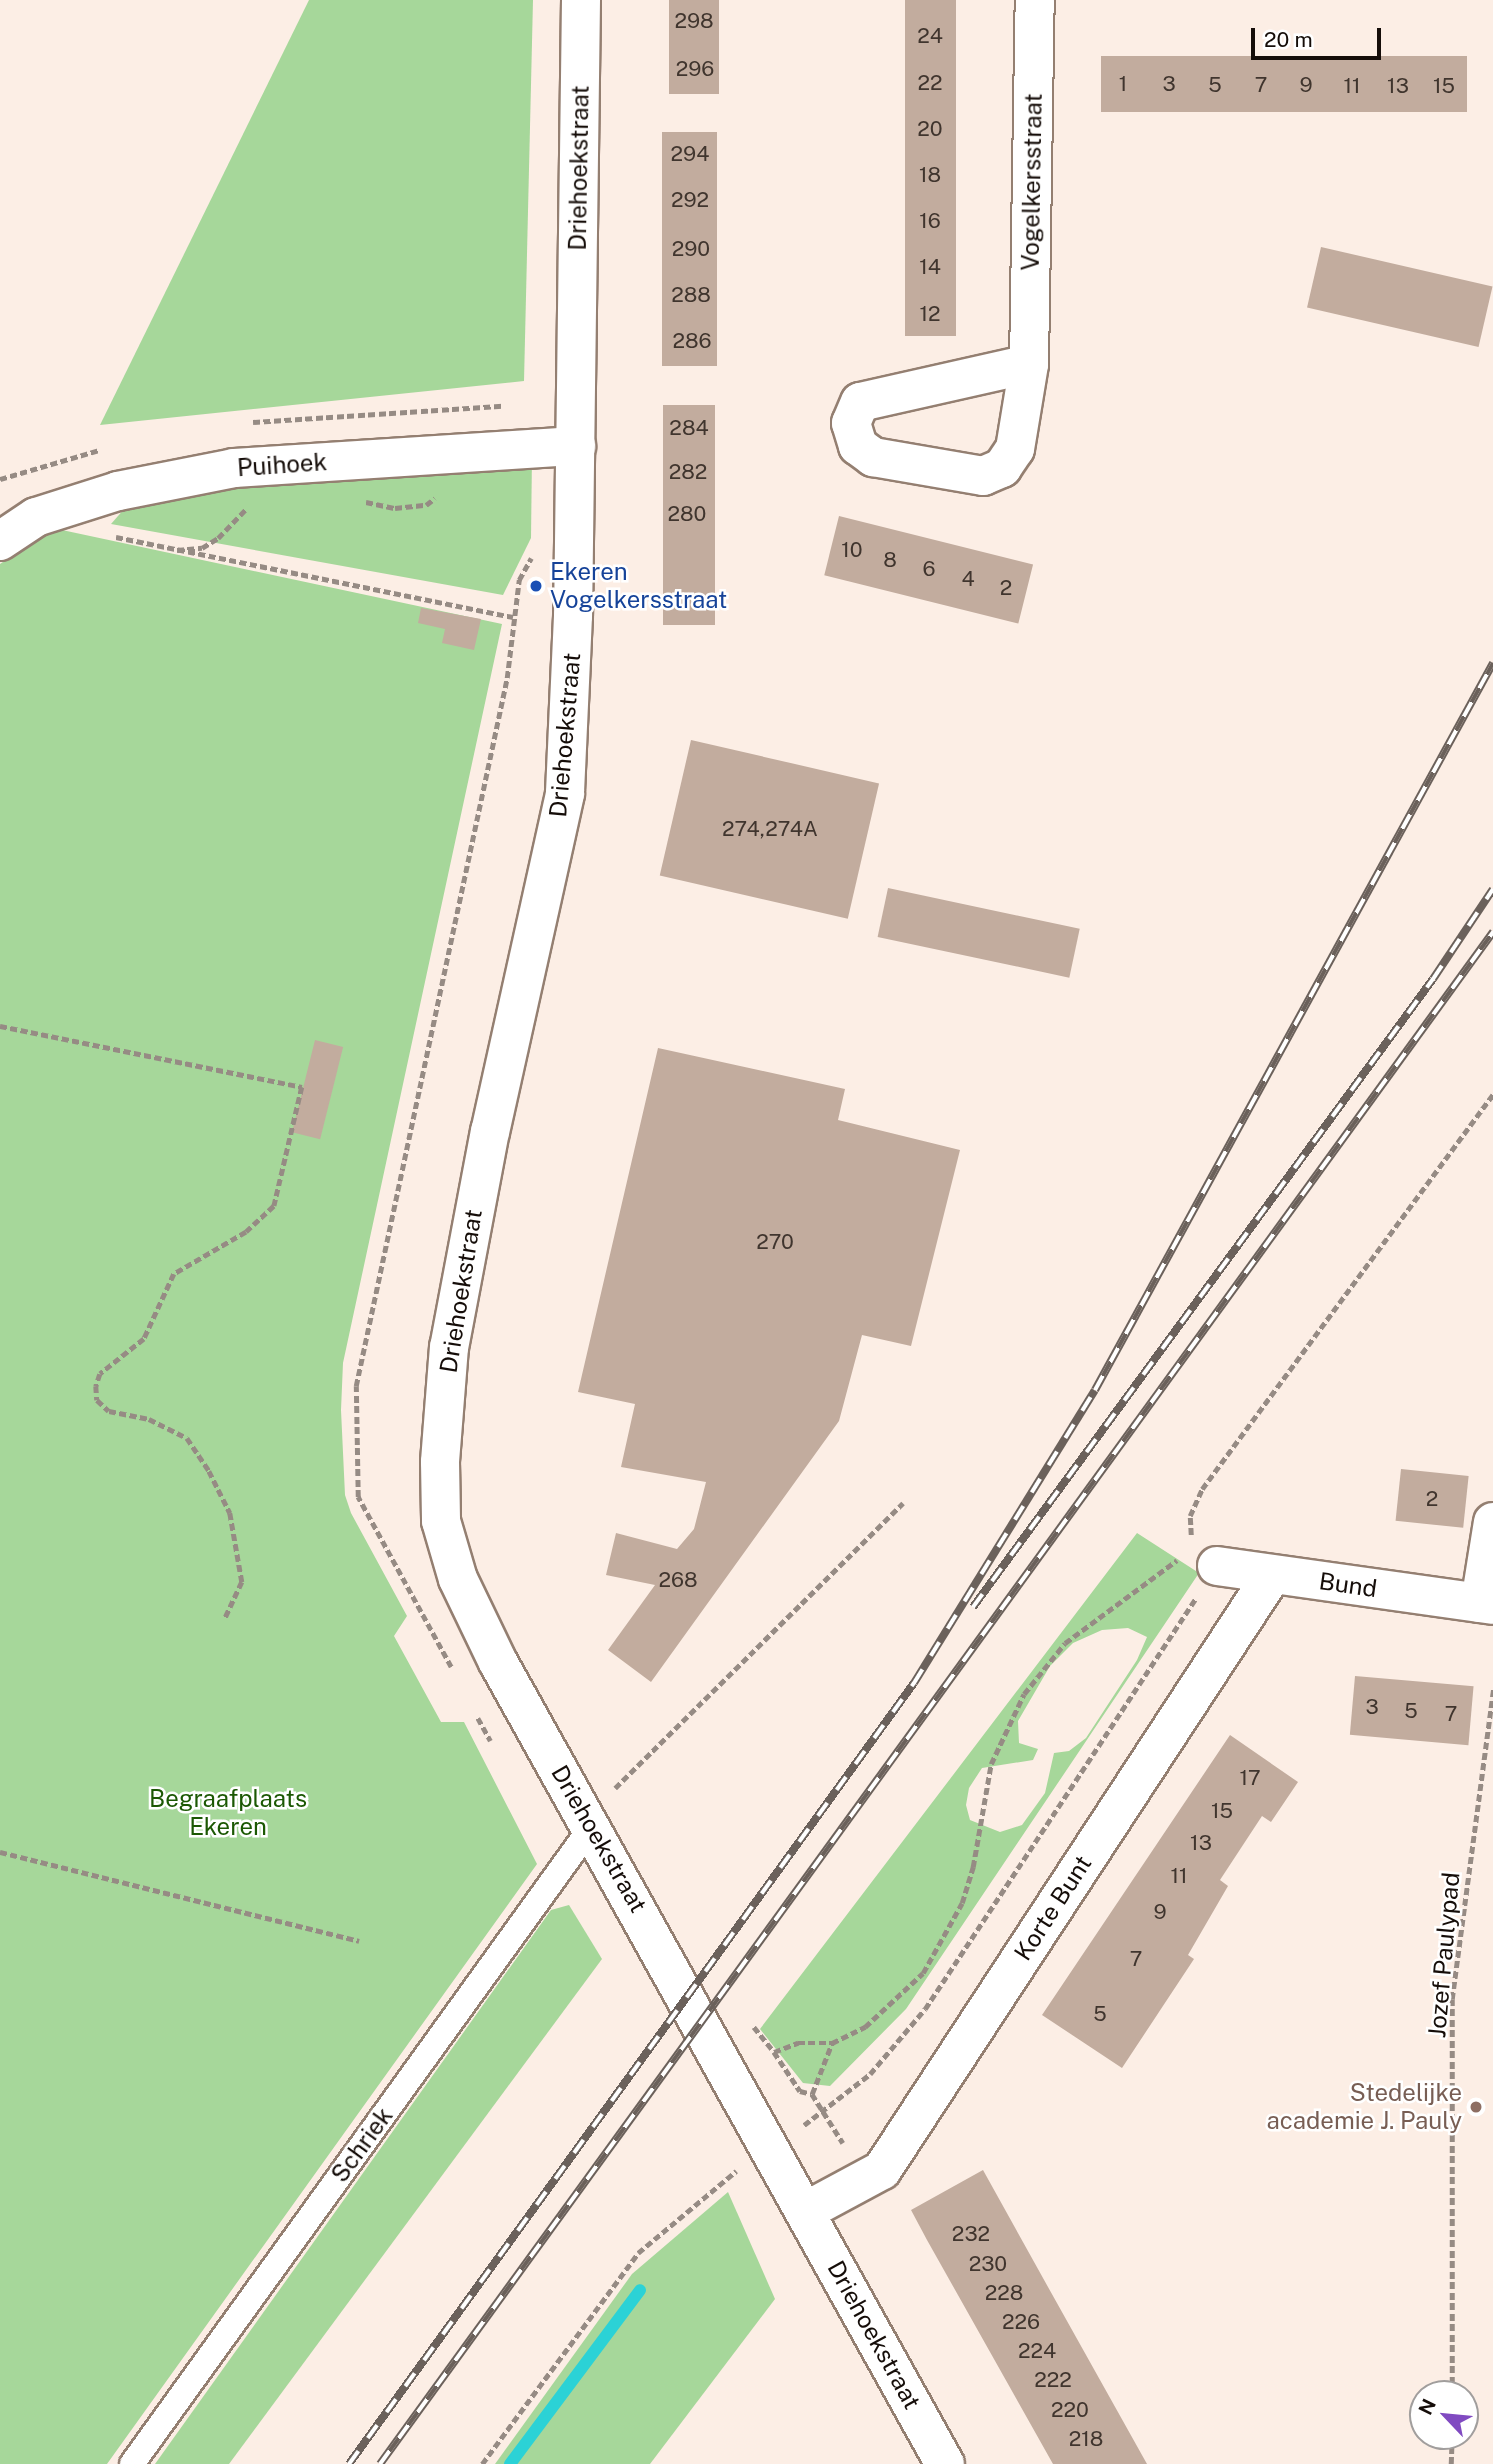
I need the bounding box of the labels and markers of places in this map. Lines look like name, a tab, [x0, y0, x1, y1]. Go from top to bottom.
place label: Ekeren Vogelkersstraat	[550, 558, 727, 614]
marker: Ekeren Vogelkersstraat	[528, 578, 544, 594]
place label: Stedelijke academie J. Pauly	[1266, 2079, 1462, 2135]
marker: Stedelijke academie J. Pauly	[1468, 2099, 1484, 2115]

